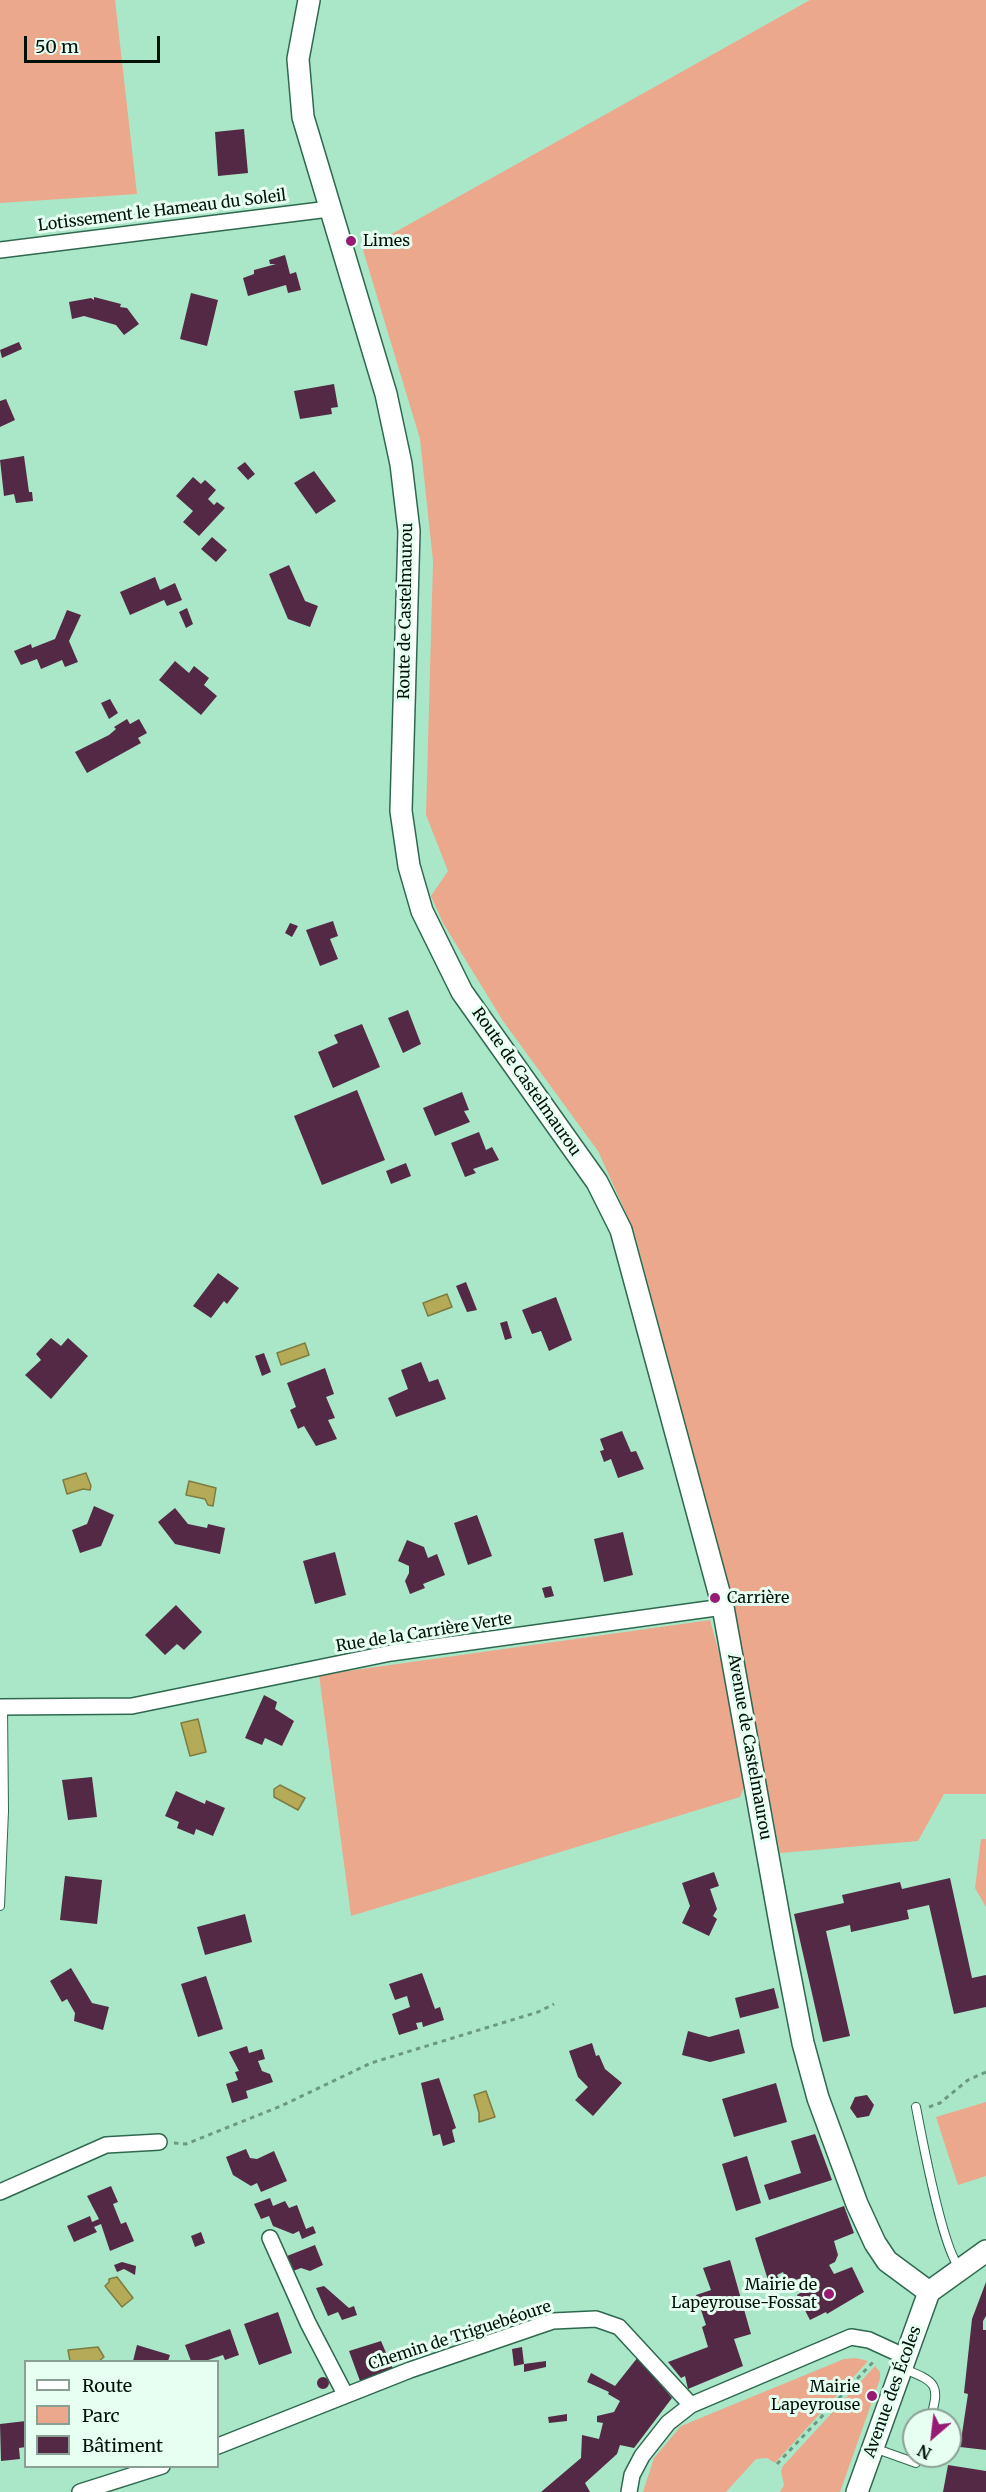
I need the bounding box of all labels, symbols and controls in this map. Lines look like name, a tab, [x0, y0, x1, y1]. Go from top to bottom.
scale bar	[27, 24, 164, 62]
text: 50 m	[35, 35, 79, 58]
street label: Lotissement le Hameau du Soleil	[37, 186, 287, 236]
place label: Limes	[363, 231, 410, 251]
marker: Limes	[344, 234, 358, 248]
street label: Route de Castelmaurou	[395, 522, 417, 700]
street label: Route de Castelmaurou	[467, 1004, 585, 1160]
place label: Carrière	[727, 1588, 789, 1608]
marker: Carrière	[708, 1591, 722, 1605]
street label: Rue de la Carrière Verte	[335, 1610, 513, 1656]
street label: Avenue de Castelmaurou	[723, 1653, 775, 1841]
place label: Mairie de Lapeyrouse-Fossat	[671, 2275, 817, 2313]
marker: Mairie de Lapeyrouse-Fossat	[822, 2287, 836, 2301]
street label: Chemin de Triguebéoure	[366, 2297, 554, 2375]
street label: Avenue des Écoles	[860, 2324, 926, 2460]
legend	[24, 2360, 219, 2468]
text: Route	[82, 2374, 132, 2397]
place label: Mairie Lapeyrouse	[771, 2377, 860, 2415]
marker: Mairie Lapeyrouse	[865, 2389, 879, 2403]
text: Parc	[82, 2404, 120, 2427]
north arrow	[902, 2408, 962, 2468]
text: Bâtiment	[82, 2434, 163, 2457]
text: N	[914, 2440, 935, 2464]

